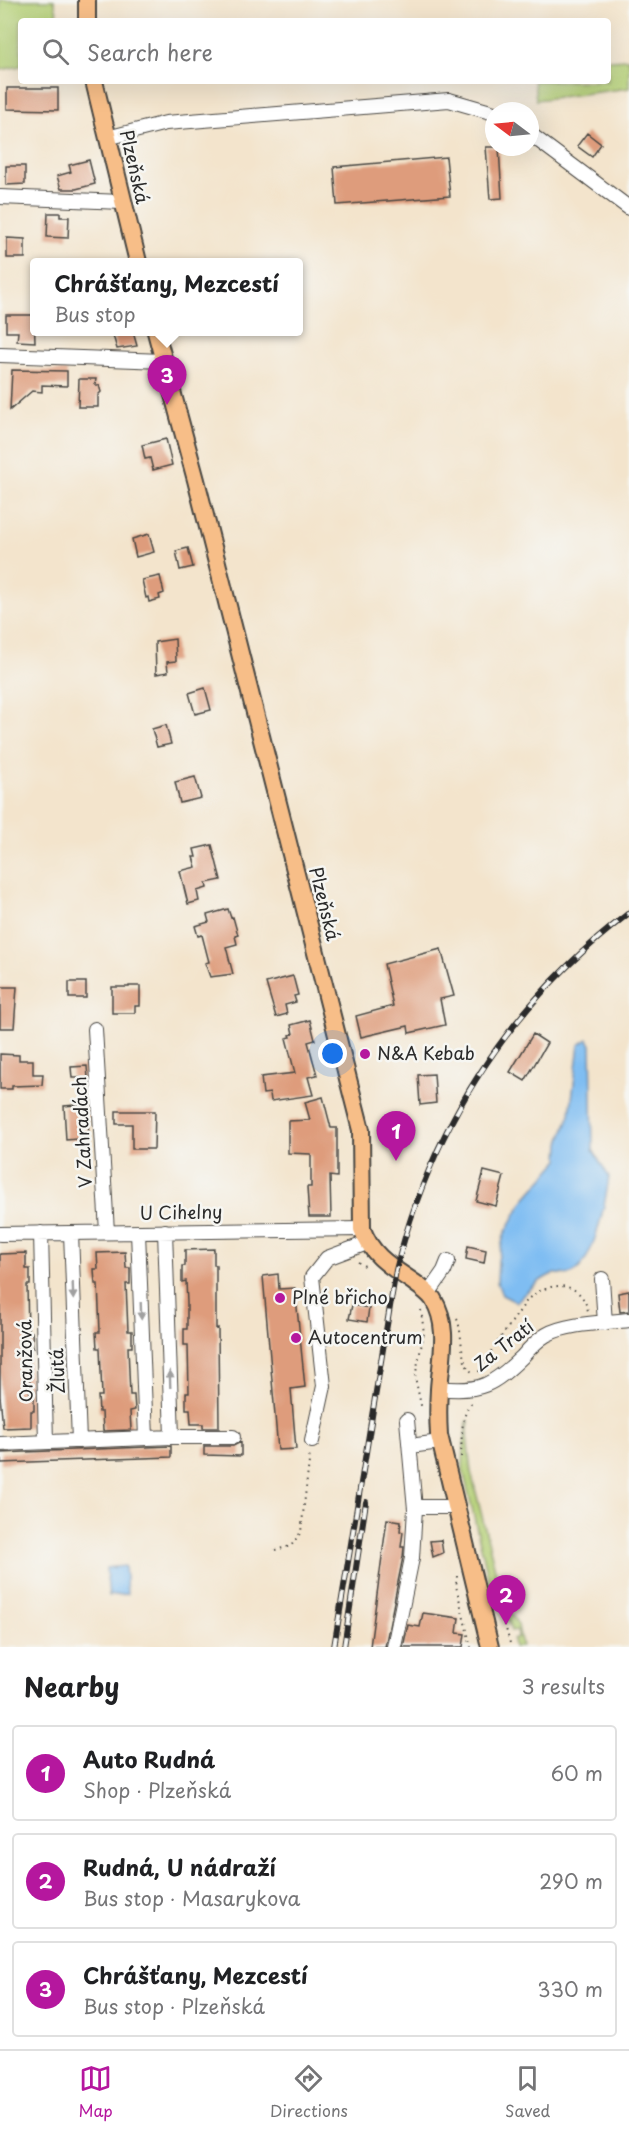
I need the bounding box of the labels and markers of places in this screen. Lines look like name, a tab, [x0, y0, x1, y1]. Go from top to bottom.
pin: 3	[148, 356, 186, 405]
place label: N&A Kebab	[377, 1039, 475, 1066]
marker: N&A Kebab	[358, 1047, 372, 1061]
pin: 1	[376, 1112, 416, 1161]
place label: Plné břicho	[292, 1283, 388, 1310]
marker: Plné břicho	[273, 1291, 287, 1305]
place label: Autocentrum	[308, 1323, 423, 1350]
marker: Autocentrum	[289, 1331, 303, 1345]
pin: 2	[486, 1576, 526, 1625]

